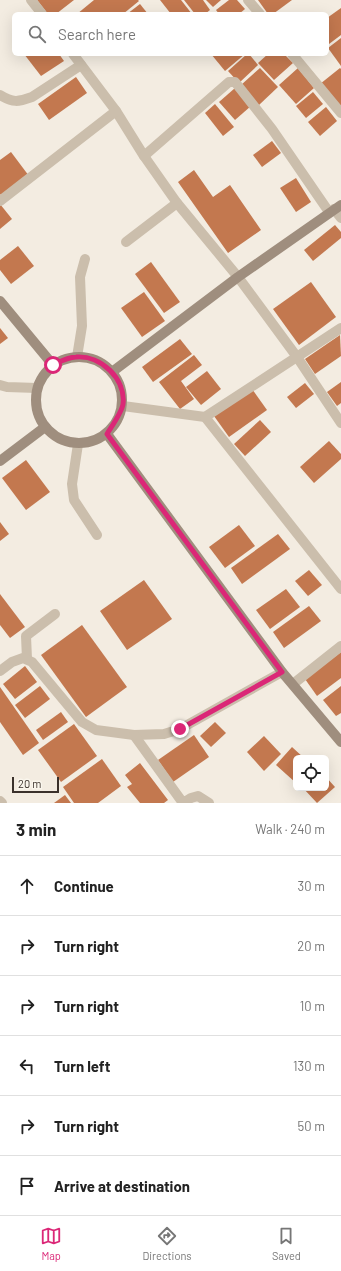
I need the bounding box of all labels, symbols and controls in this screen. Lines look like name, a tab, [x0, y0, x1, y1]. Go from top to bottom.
search box	[12, 12, 329, 56]
icon: search	[26, 23, 48, 45]
text: Search here	[58, 25, 136, 43]
route start	[44, 356, 62, 374]
route end	[171, 720, 189, 738]
map controls	[293, 755, 329, 791]
button: locate	[293, 755, 329, 791]
scale bar	[12, 775, 59, 794]
text: 20 m	[18, 777, 41, 790]
text: 3 min	[16, 819, 56, 839]
text: Walk · 240 m	[255, 821, 325, 837]
icon: ahead	[16, 875, 38, 897]
text: Continue	[54, 877, 114, 895]
text: 30 m	[298, 878, 325, 894]
icon: right	[16, 935, 38, 957]
text: Turn right	[54, 937, 119, 955]
text: 20 m	[297, 938, 325, 954]
icon: right	[16, 995, 38, 1017]
text: Turn right	[54, 997, 119, 1015]
text: 10 m	[300, 998, 325, 1014]
icon: left	[16, 1055, 38, 1077]
text: Turn left	[54, 1057, 110, 1075]
text: 130 m	[293, 1058, 325, 1074]
icon: right	[16, 1115, 38, 1137]
text: Turn right	[54, 1117, 119, 1135]
text: 50 m	[298, 1118, 325, 1134]
icon: arrive	[16, 1175, 38, 1197]
text: Arrive at destination	[54, 1177, 190, 1195]
tab: Map	[40, 1225, 62, 1262]
tab: Directions	[142, 1225, 192, 1262]
tab: Saved	[272, 1225, 301, 1262]

